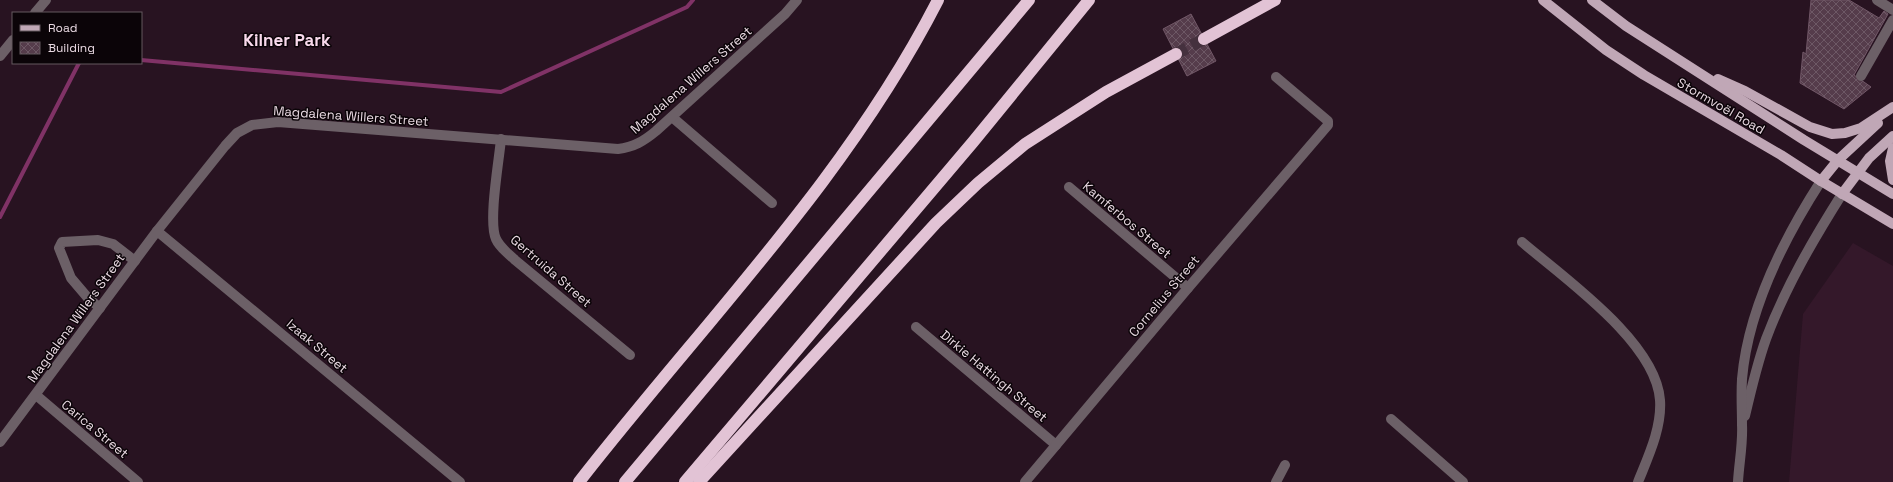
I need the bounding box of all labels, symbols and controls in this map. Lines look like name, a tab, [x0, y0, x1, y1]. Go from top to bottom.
legend	[12, 12, 142, 64]
text: Road	[48, 20, 77, 36]
street label: Magdalena Willers Street	[627, 23, 755, 137]
district label: Kilner Park	[243, 29, 331, 51]
text: Building	[48, 40, 95, 56]
street label: Stormvoël Road	[1674, 74, 1768, 138]
street label: Magdalena Willers Street	[273, 102, 429, 130]
street label: Kamferbos Street	[1079, 178, 1175, 262]
street label: Gertruida Street	[507, 231, 595, 311]
street label: Magdalena Willers Street	[23, 250, 129, 386]
street label: Cornelius Street	[1125, 252, 1203, 340]
street label: Izaak Street	[283, 315, 351, 377]
street label: Dirkie Hattingh Street	[937, 326, 1051, 426]
street label: Carica Street	[58, 396, 132, 462]

